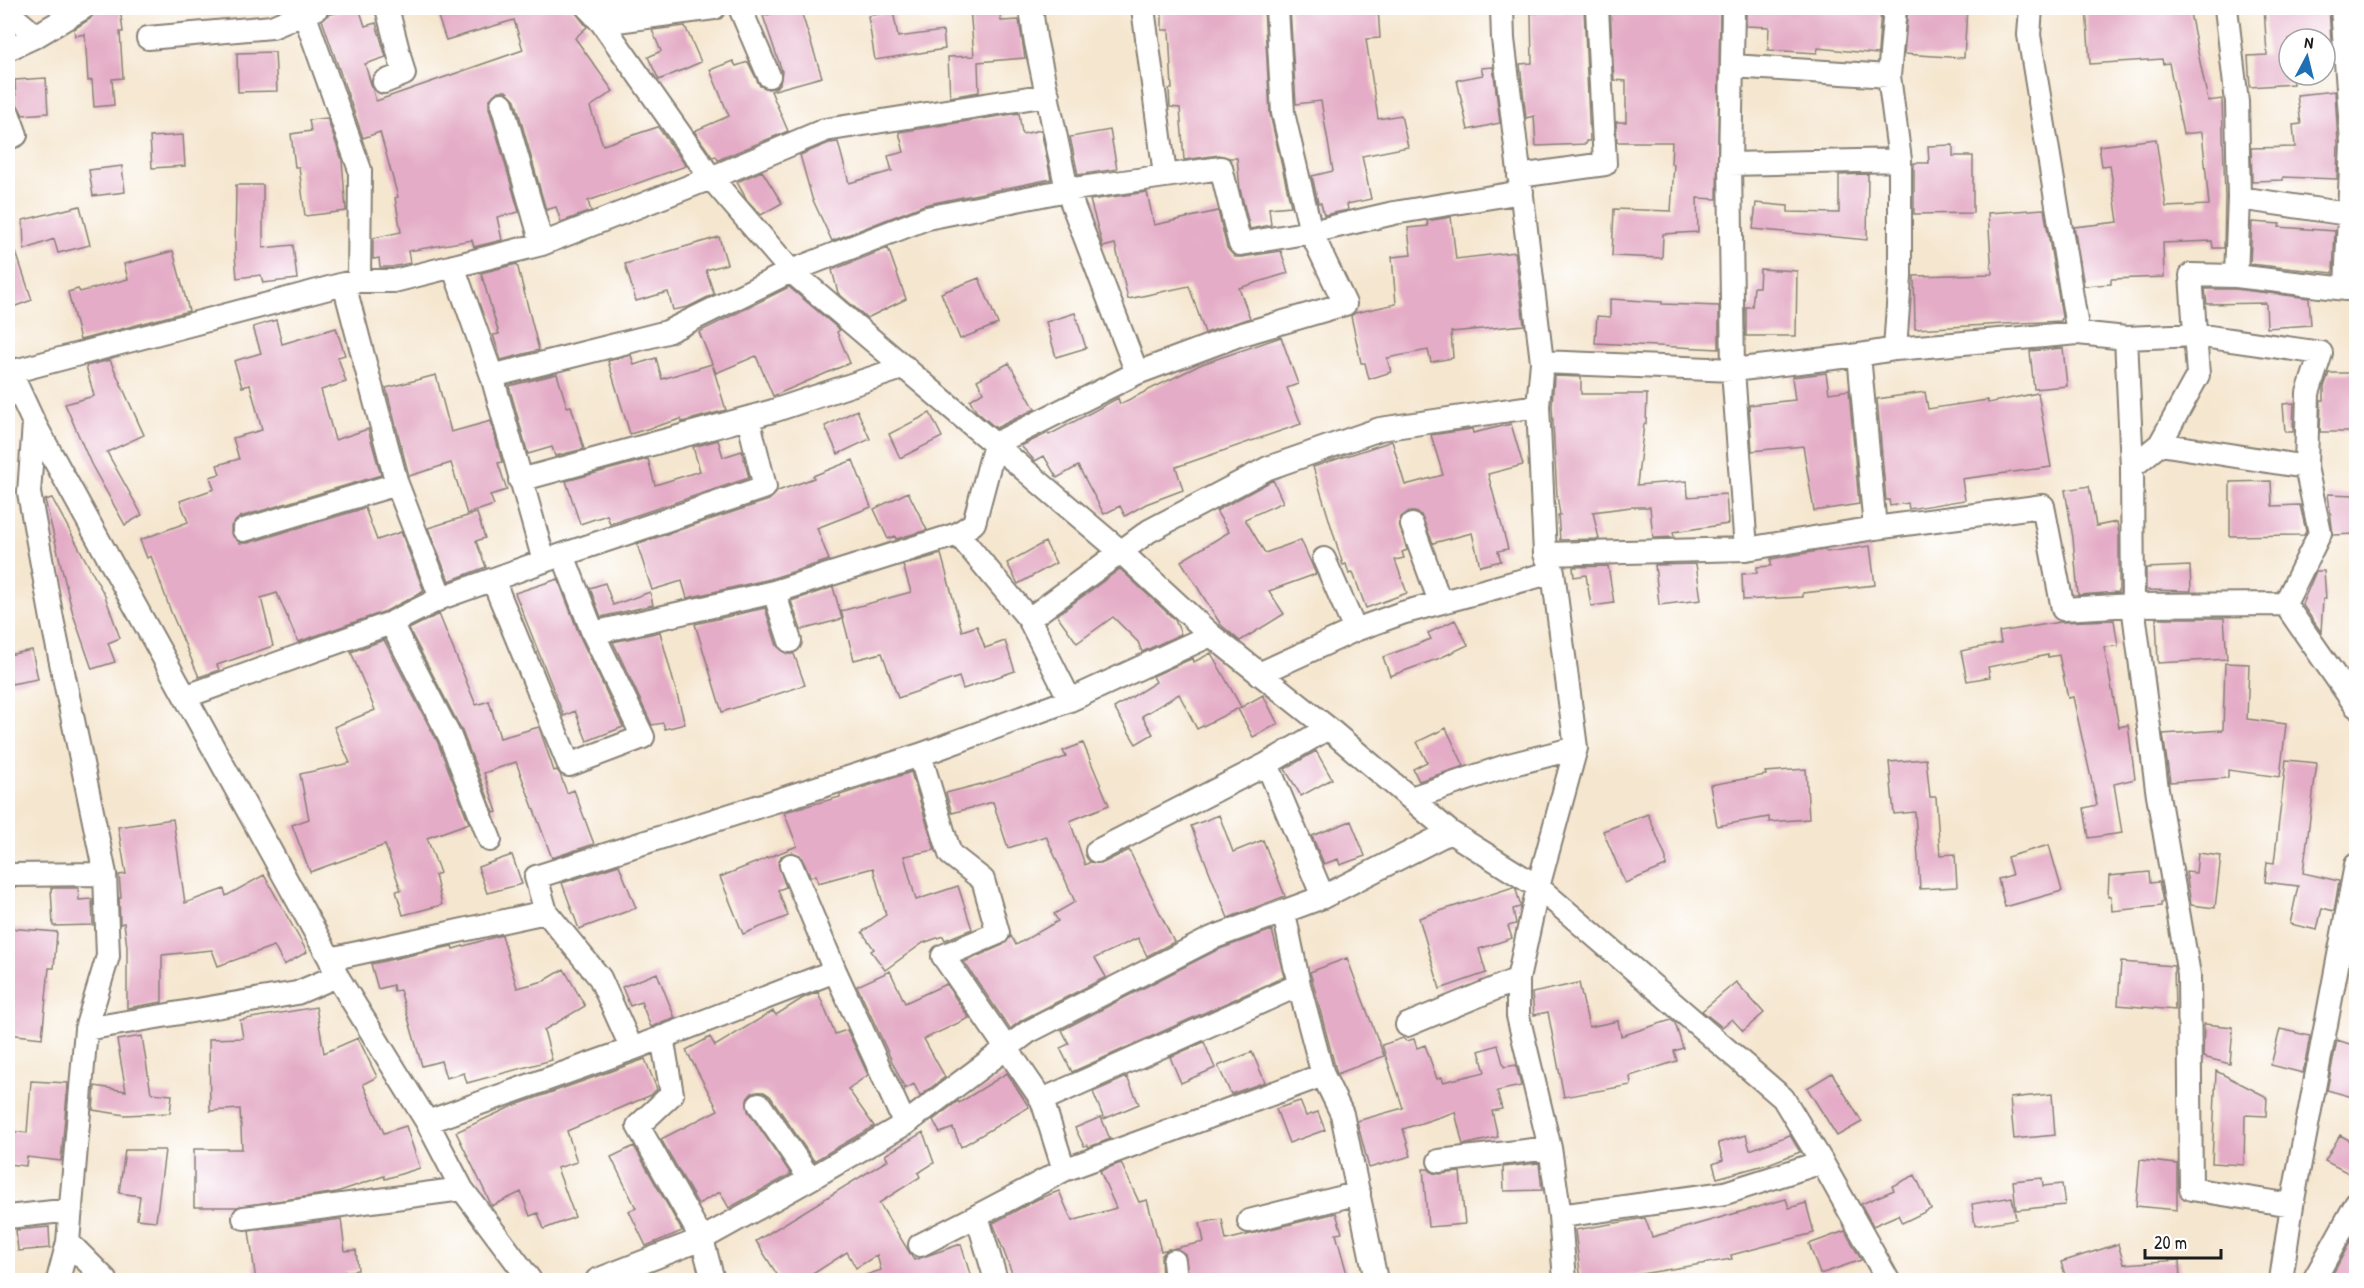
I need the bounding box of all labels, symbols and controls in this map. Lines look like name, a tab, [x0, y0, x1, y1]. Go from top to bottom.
north arrow	[2277, 27, 2337, 87]
text: N	[2303, 31, 2315, 54]
scale bar	[2145, 1222, 2222, 1260]
text: 20 m	[2154, 1230, 2187, 1255]

